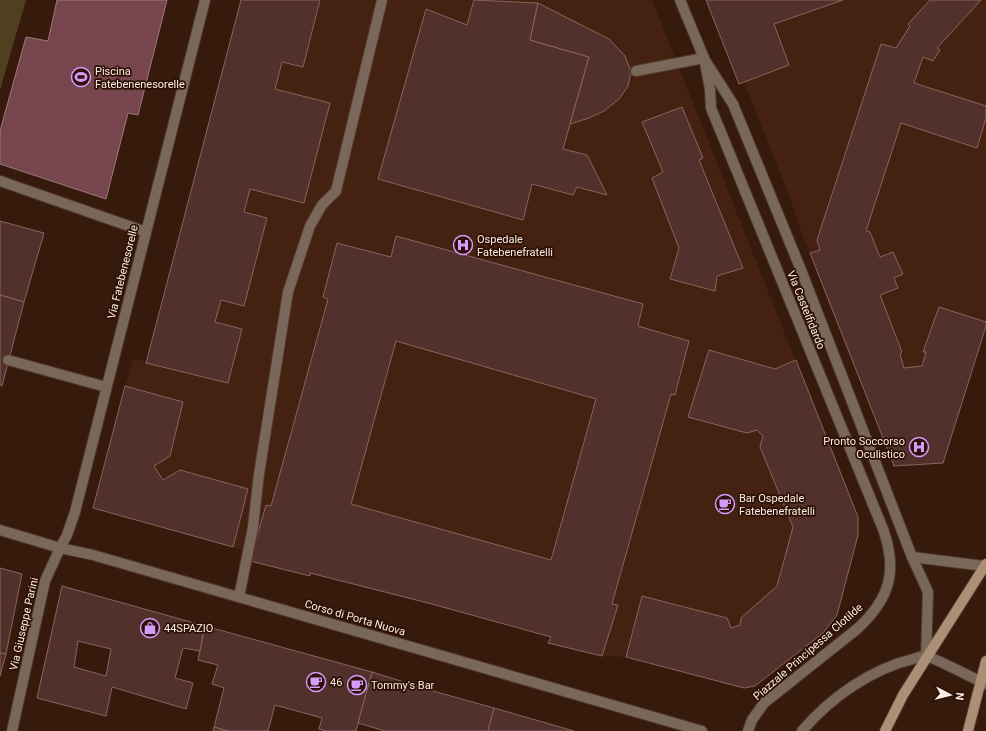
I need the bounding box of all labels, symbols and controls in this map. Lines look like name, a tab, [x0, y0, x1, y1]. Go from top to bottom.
place label: Piscina Fatebenenesorelle	[95, 65, 185, 91]
sports icon: Piscina Fatebenenesorelle	[70, 66, 92, 88]
street label: Via Fatebenesorelle	[105, 224, 141, 320]
place label: Ospedale Fatebenefratelli	[477, 233, 553, 259]
hospital icon: Ospedale Fatebenefratelli	[452, 234, 474, 256]
street label: Via Castelfidardo	[784, 269, 828, 351]
place label: Pronto Soccorso Oculistico	[823, 435, 905, 461]
hospital icon: Pronto Soccorso Oculistico	[908, 436, 930, 458]
place label: Bar Ospedale Fatebenefratelli	[739, 492, 815, 518]
cafe icon: Bar Ospedale Fatebenefratelli	[714, 493, 736, 515]
street label: Via Giuseppe Parini	[7, 576, 41, 672]
street label: Corso di Porta Nuova	[303, 597, 407, 639]
street label: Piazzale Principessa Clotilde	[751, 601, 866, 703]
shop icon: 44SPAZIO	[139, 617, 161, 639]
place label: 44SPAZIO	[164, 622, 213, 635]
cafe icon: 46	[305, 671, 327, 693]
cafe icon: Tommy's Bar	[346, 674, 368, 696]
north arrow	[930, 675, 970, 715]
place label: 46	[330, 676, 342, 689]
place label: Tommy's Bar	[371, 679, 435, 692]
text: N	[952, 692, 966, 701]

